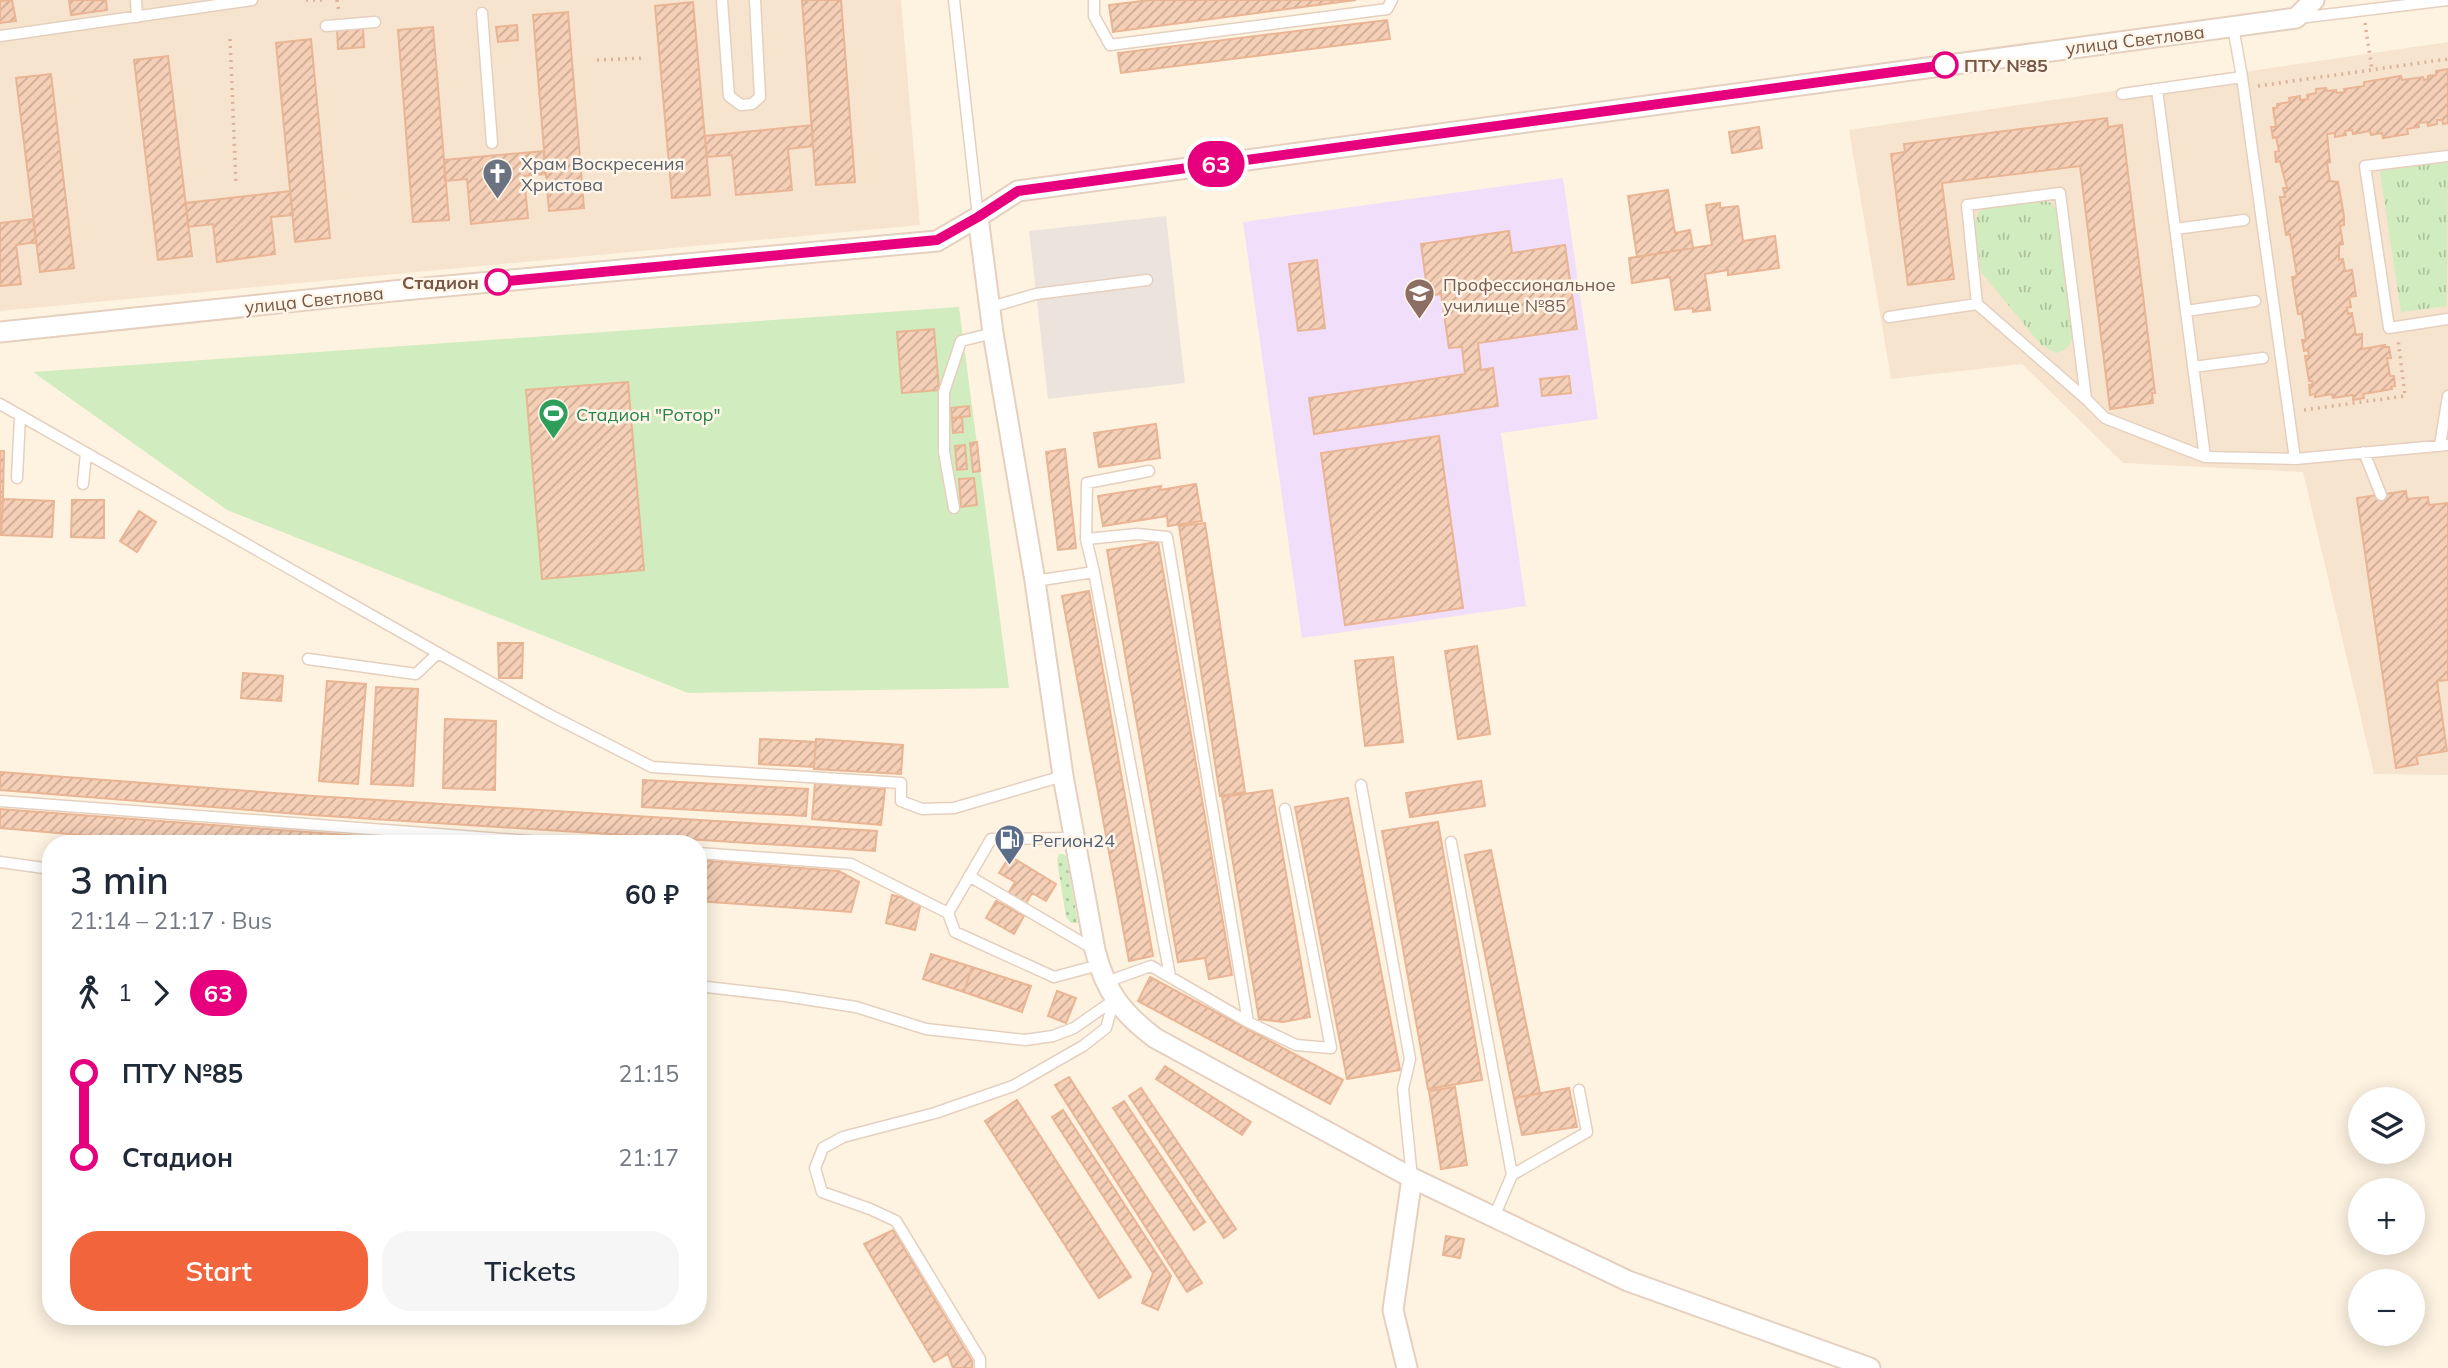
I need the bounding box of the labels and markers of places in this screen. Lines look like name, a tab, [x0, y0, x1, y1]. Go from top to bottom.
marker: ПТУ №85	[1932, 52, 1958, 78]
place label: ПТУ №85	[1964, 54, 2048, 77]
place label: Храм Воскресения Христова	[521, 152, 684, 196]
church icon: Храм Воскресения Христова	[481, 156, 515, 200]
marker: Стадион	[485, 269, 511, 295]
place label: Стадион	[402, 271, 479, 294]
place label: Профессиональное училище №85	[1443, 273, 1616, 317]
school or university icon: Профессиональное училище №85	[1403, 277, 1437, 321]
sports icon: Стадион "Ротор"	[536, 397, 570, 441]
place label: Стадион "Ротор"	[576, 403, 721, 426]
fuel station icon: Регион24	[992, 823, 1026, 867]
place label: Регион24	[1032, 829, 1115, 852]

